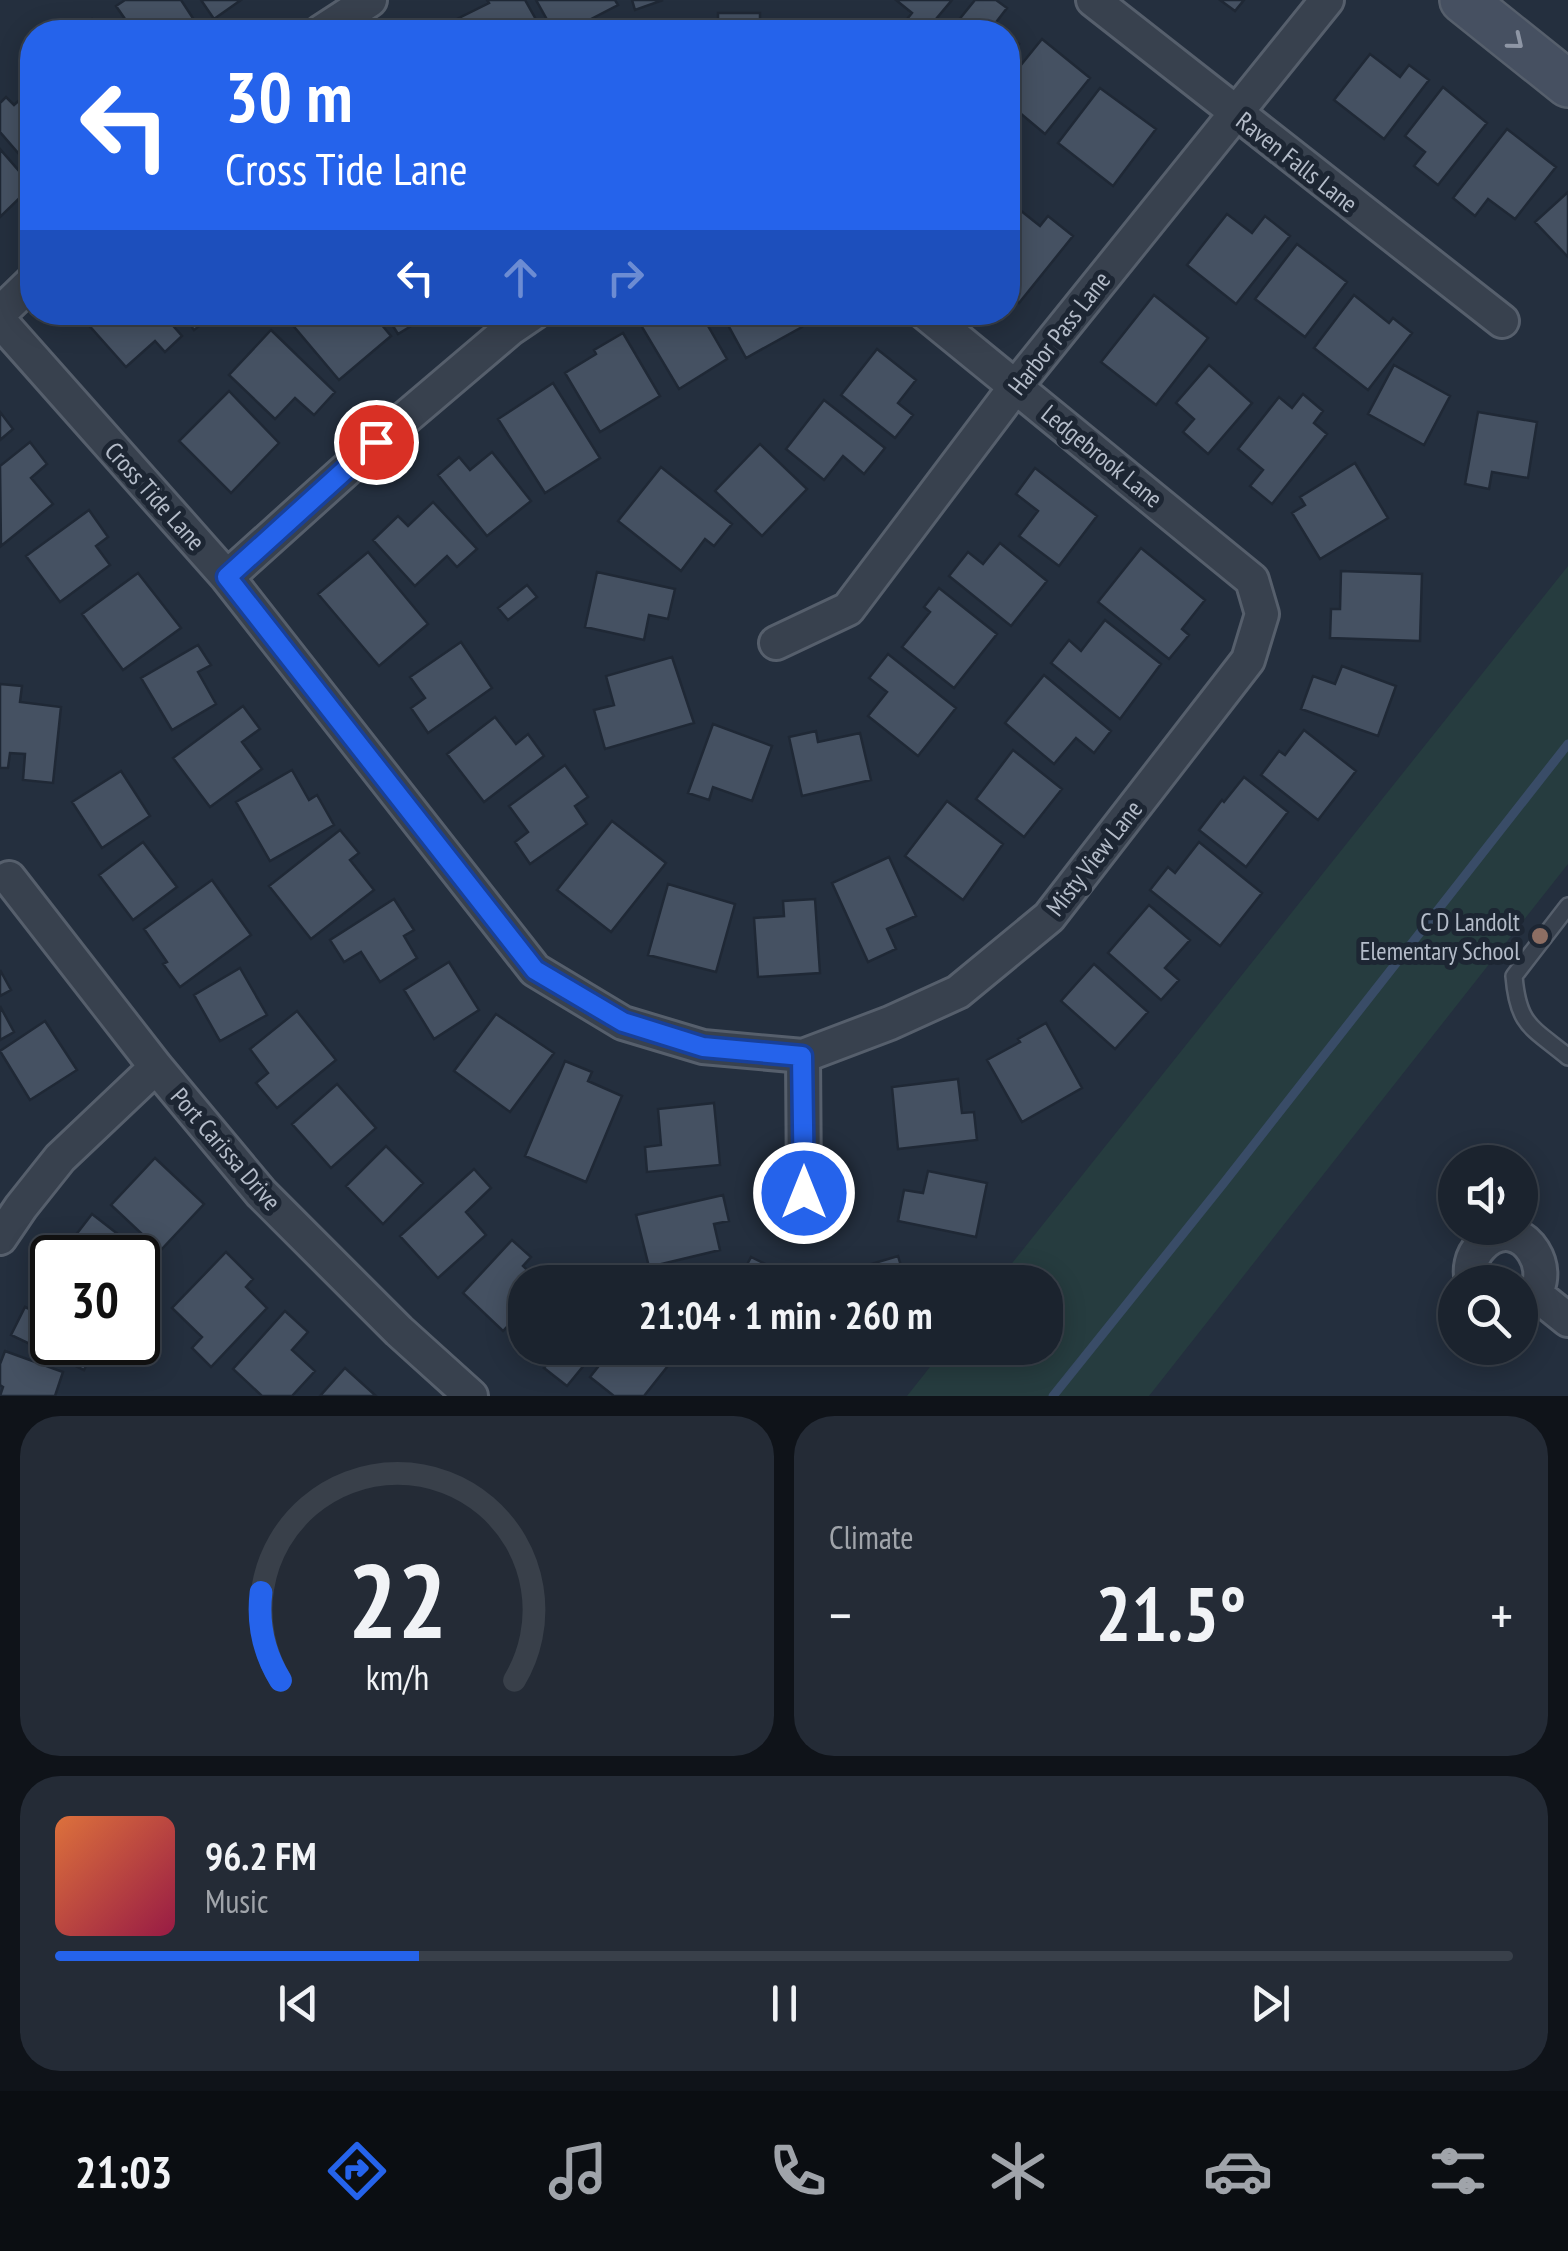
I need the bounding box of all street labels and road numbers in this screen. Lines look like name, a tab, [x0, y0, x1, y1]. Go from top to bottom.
street label: Raven Falls Lane	[1230, 105, 1364, 219]
street label: Harbor Pass Lane	[1001, 265, 1117, 401]
street label: Ledgebrook Lane	[1035, 397, 1169, 515]
street label: Cross Tide Lane	[98, 435, 212, 557]
street label: Misty View Lane	[1039, 794, 1149, 922]
street label: Port Carissa Drive	[164, 1081, 288, 1217]

